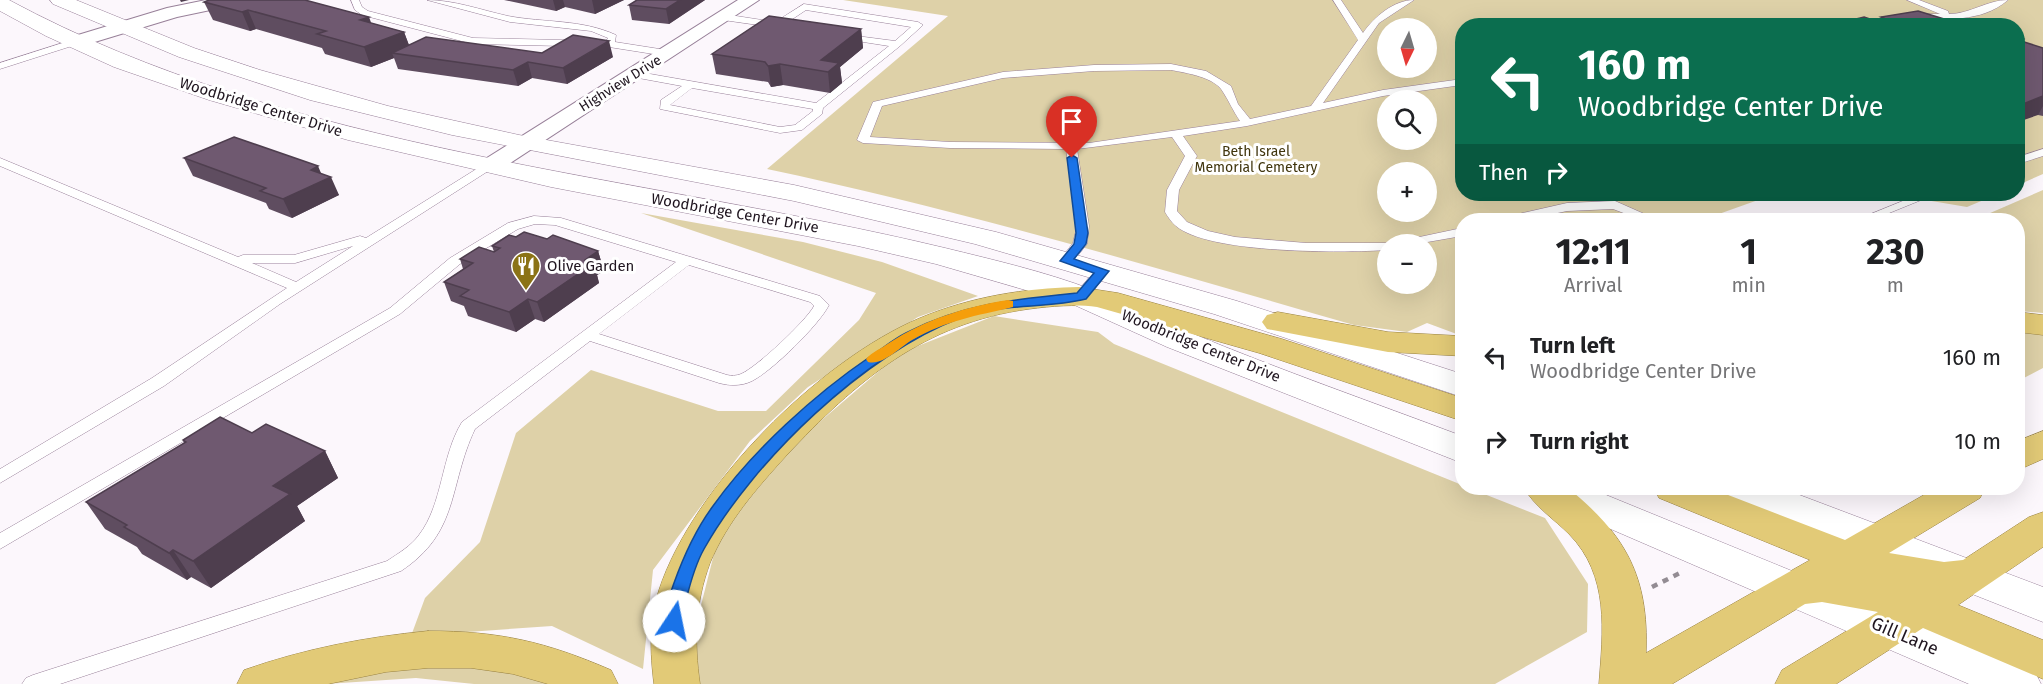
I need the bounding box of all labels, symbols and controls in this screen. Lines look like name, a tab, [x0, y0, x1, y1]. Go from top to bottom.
north arrow	[1377, 18, 1437, 78]
map controls	[1377, 18, 1437, 294]
text: 160 m	[1578, 40, 1691, 90]
icon: left	[1479, 42, 1557, 120]
street label: Highview Drive	[576, 51, 665, 116]
street label: Woodbridge Center Drive	[177, 74, 345, 140]
button: search	[1377, 90, 1437, 150]
text: Woodbridge Center Drive	[1578, 91, 1883, 123]
pin	[1046, 96, 1097, 158]
icon: arrive	[1055, 105, 1088, 138]
park label: Beth Israel Memorial Cemetery	[1195, 143, 1318, 176]
icon: right	[1540, 156, 1573, 189]
text: Then	[1479, 159, 1528, 186]
button: +	[1377, 162, 1437, 222]
street label: Woodbridge Center Drive	[650, 189, 820, 237]
text: 12:11	[1555, 230, 1631, 274]
text: 1	[1740, 230, 1757, 274]
text: 230	[1866, 230, 1925, 274]
button: −	[1377, 234, 1437, 294]
restaurant icon: Olive Garden	[510, 250, 542, 292]
place label: Olive Garden	[547, 257, 634, 275]
text: Arrival	[1564, 273, 1622, 297]
text: min	[1731, 273, 1766, 297]
text: m	[1887, 273, 1904, 297]
street label: Woodbridge Center Drive	[1119, 306, 1283, 386]
text: Turn left	[1530, 332, 1615, 359]
icon: left	[1479, 341, 1512, 374]
text: 160 m	[1943, 344, 2001, 371]
text: Woodbridge Center Drive	[1530, 359, 1756, 383]
icon: right	[1479, 425, 1512, 458]
text: Turn right	[1530, 428, 1629, 455]
text: 10 m	[1955, 428, 2001, 455]
position arrow	[642, 589, 706, 653]
street label: Gill Lane	[1868, 612, 1942, 660]

